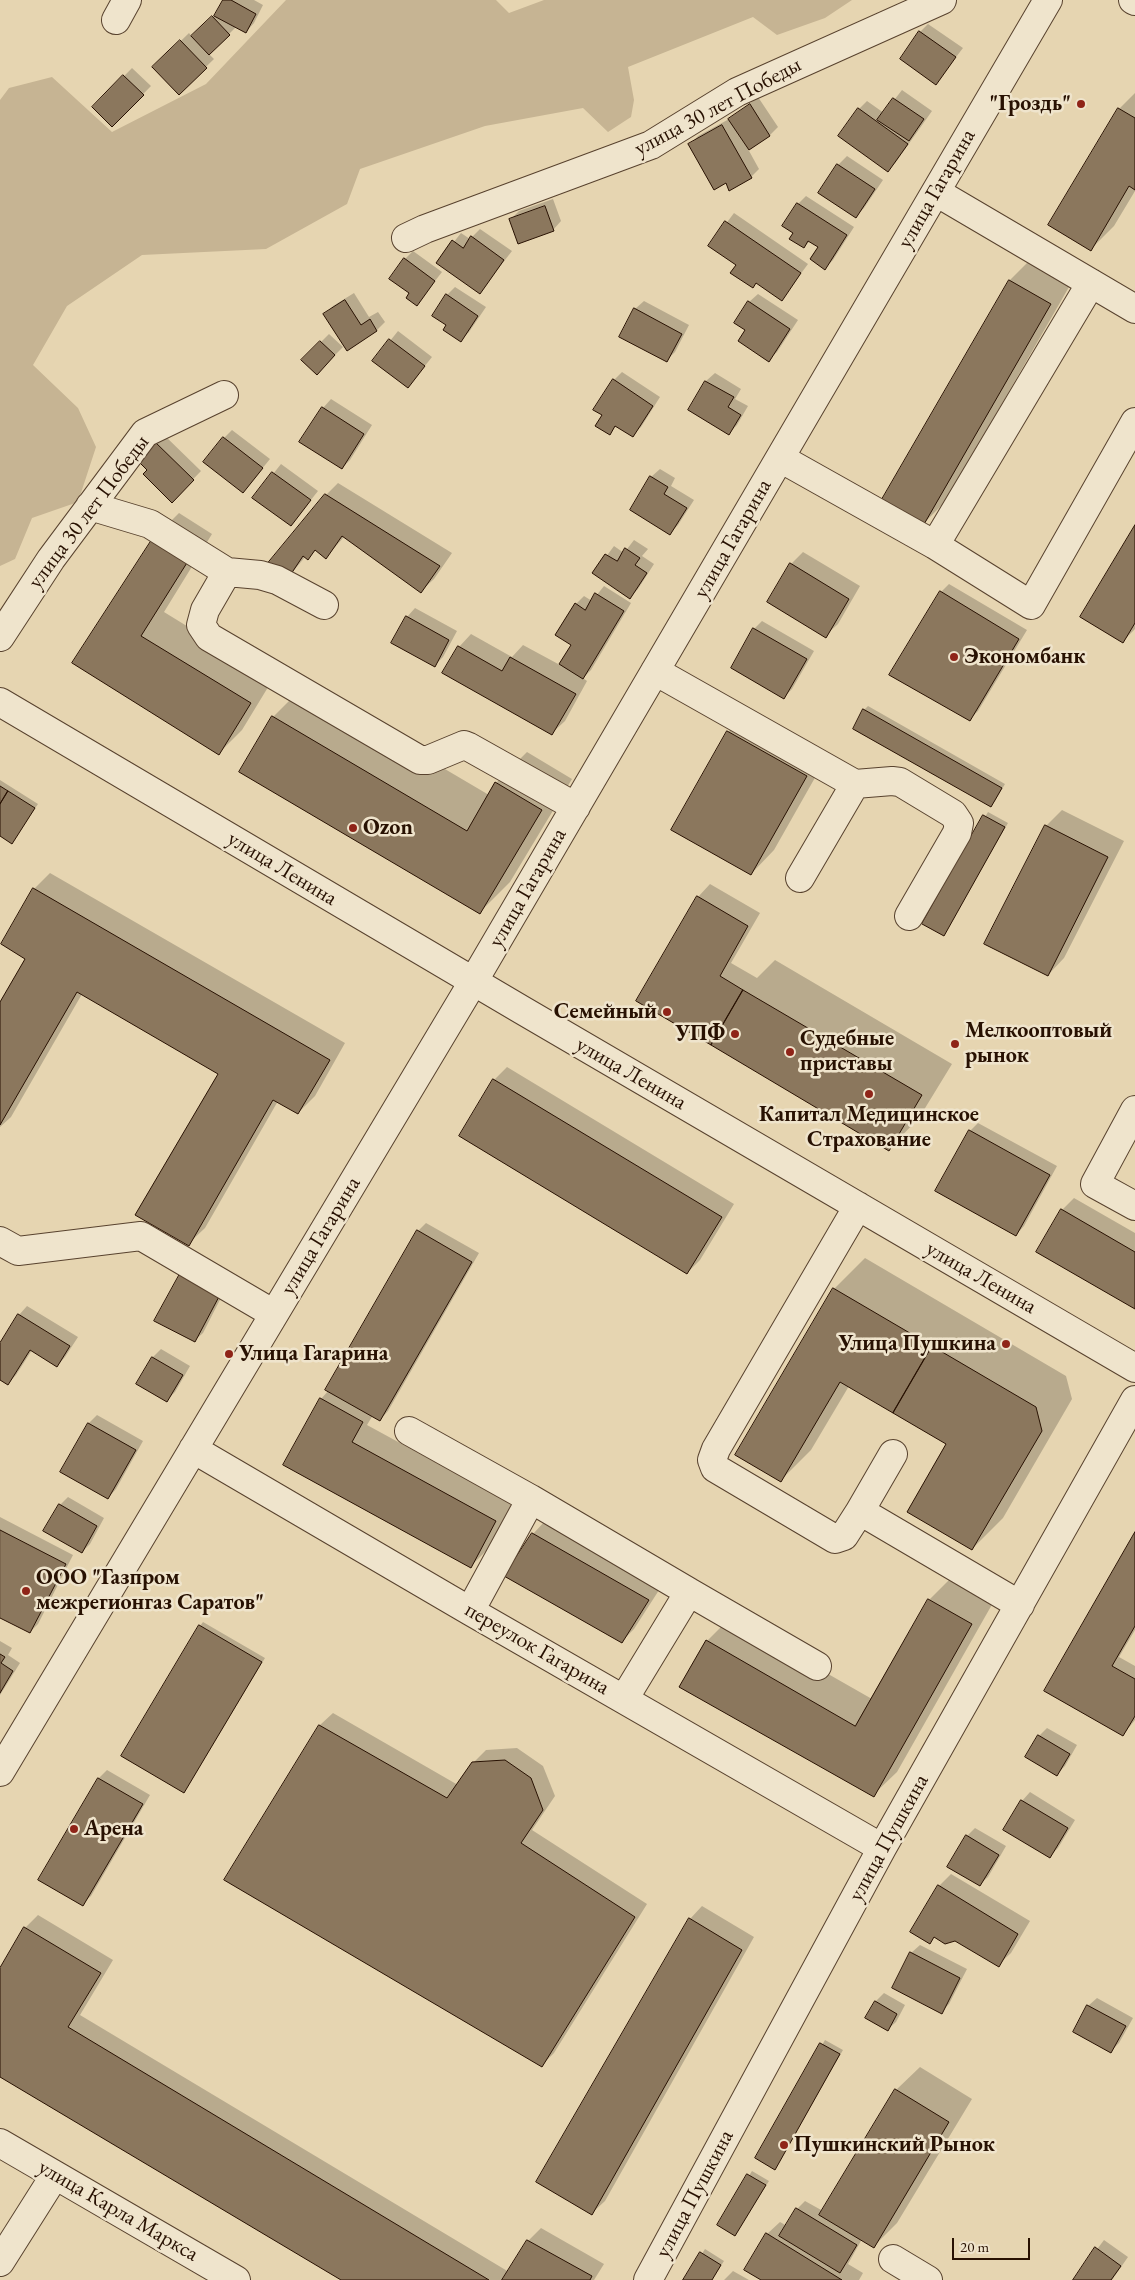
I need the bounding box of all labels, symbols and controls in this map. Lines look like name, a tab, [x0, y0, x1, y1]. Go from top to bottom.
street label: улица 30 лет Победы	[630, 52, 806, 162]
place label: "Гроздь"	[989, 91, 1071, 117]
marker: "Гроздь"	[1075, 98, 1087, 110]
street label: улица Гагарина	[892, 125, 982, 253]
street label: улица 30 лет Победы	[23, 430, 155, 594]
street label: улица Гагарина	[688, 475, 778, 603]
place label: Экономбанк	[964, 644, 1085, 670]
marker: Экономбанк	[948, 651, 960, 663]
place label: Ozon	[363, 815, 413, 841]
marker: Ozon	[347, 822, 359, 834]
street label: улица Гагарина	[483, 824, 573, 952]
street label: улица Ленина	[222, 826, 342, 912]
place label: Семейный	[554, 999, 657, 1025]
marker: Семейный	[661, 1006, 673, 1018]
place label: Мелкооптовый рынок	[965, 1018, 1112, 1070]
place label: УПФ	[675, 1021, 725, 1047]
place label: Судебные приставы	[800, 1026, 894, 1078]
marker: УПФ	[729, 1028, 741, 1040]
street label: улица Ленина	[571, 1032, 691, 1116]
marker: Мелкооптовый рынок	[949, 1038, 961, 1050]
marker: Судебные приставы	[784, 1046, 796, 1058]
marker: Капитал Медицинское Страхование	[863, 1088, 875, 1100]
place label: Капитал Медицинское Страхование	[759, 1102, 979, 1154]
street label: улица Гагарина	[275, 1172, 367, 1300]
street label: улица Ленина	[921, 1236, 1041, 1320]
place label: Улица Пушкина	[838, 1331, 996, 1357]
marker: Улица Пушкина	[1000, 1338, 1012, 1350]
place label: Улица Гагарина	[239, 1341, 388, 1367]
marker: Улица Гагарина	[223, 1348, 235, 1360]
place label: ООО "Газпром межрегионгаз Саратов"	[36, 1565, 264, 1616]
marker: ООО "Газпром межрегионгаз Саратов"	[20, 1585, 32, 1597]
street label: переулок Гагарина	[460, 1597, 614, 1701]
street label: улица Пушкина	[843, 1770, 935, 1906]
place label: Арена	[84, 1816, 143, 1842]
marker: Арена	[68, 1823, 80, 1835]
street label: улица Пушкина	[650, 2125, 740, 2263]
place label: Пушкинский Рынок	[794, 2132, 995, 2158]
marker: Пушкинский Рынок	[778, 2139, 790, 2151]
street label: улица Карла Маркса	[33, 2154, 203, 2268]
scale bar	[955, 2228, 1032, 2260]
text: 20 m	[960, 2237, 989, 2256]

